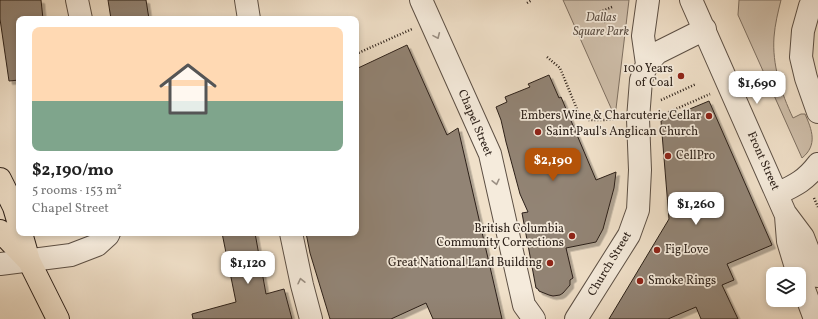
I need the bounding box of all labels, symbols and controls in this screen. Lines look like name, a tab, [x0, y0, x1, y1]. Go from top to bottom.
park label: Dallas Square Park	[573, 10, 629, 40]
one-way arrow	[432, 31, 440, 39]
icon: home	[152, 53, 224, 125]
place label: 100 Years of Coal	[623, 61, 673, 91]
marker: 100 Years of Coal	[676, 71, 686, 81]
pin: $1,690	[724, 71, 790, 105]
text: $1,690	[738, 75, 776, 93]
street label: Chapel Street	[454, 87, 496, 159]
place label: Embers Wine & Charcuterie Cellar	[521, 108, 701, 124]
marker: Embers Wine & Charcuterie Cellar	[704, 111, 714, 121]
place label: Saint Paul's Anglican Church	[546, 124, 698, 140]
marker: Saint Paul's Anglican Church	[533, 127, 543, 137]
street label: Front Street	[743, 129, 783, 193]
pin: $2,190	[520, 148, 586, 182]
place label: CellPro	[676, 148, 715, 164]
marker: CellPro	[663, 151, 673, 161]
text: $2,190	[534, 152, 572, 170]
text: $2,190/mo	[32, 159, 114, 182]
one-way arrow	[491, 179, 499, 185]
text: 5 rooms · 153 m²	[32, 182, 122, 200]
pin: $1,260	[663, 192, 729, 226]
text: $1,260	[677, 196, 715, 214]
text: Chapel Street	[32, 200, 109, 218]
place label: British Columbia Community Corrections	[436, 221, 564, 251]
street label: Church Street	[584, 229, 636, 299]
marker: British Columbia Community Corrections	[567, 231, 577, 241]
place label: Fig Love	[665, 242, 709, 258]
marker: Fig Love	[652, 245, 662, 255]
pin: $1,120	[215, 251, 281, 285]
text: $1,120	[230, 255, 266, 273]
place label: Great National Land Building	[388, 255, 542, 271]
marker: Great National Land Building	[545, 258, 555, 268]
map controls	[766, 267, 806, 307]
button: layers	[766, 267, 806, 307]
place label: Smoke Rings	[648, 273, 716, 289]
marker: Smoke Rings	[635, 276, 645, 286]
one-way arrow	[298, 278, 306, 284]

